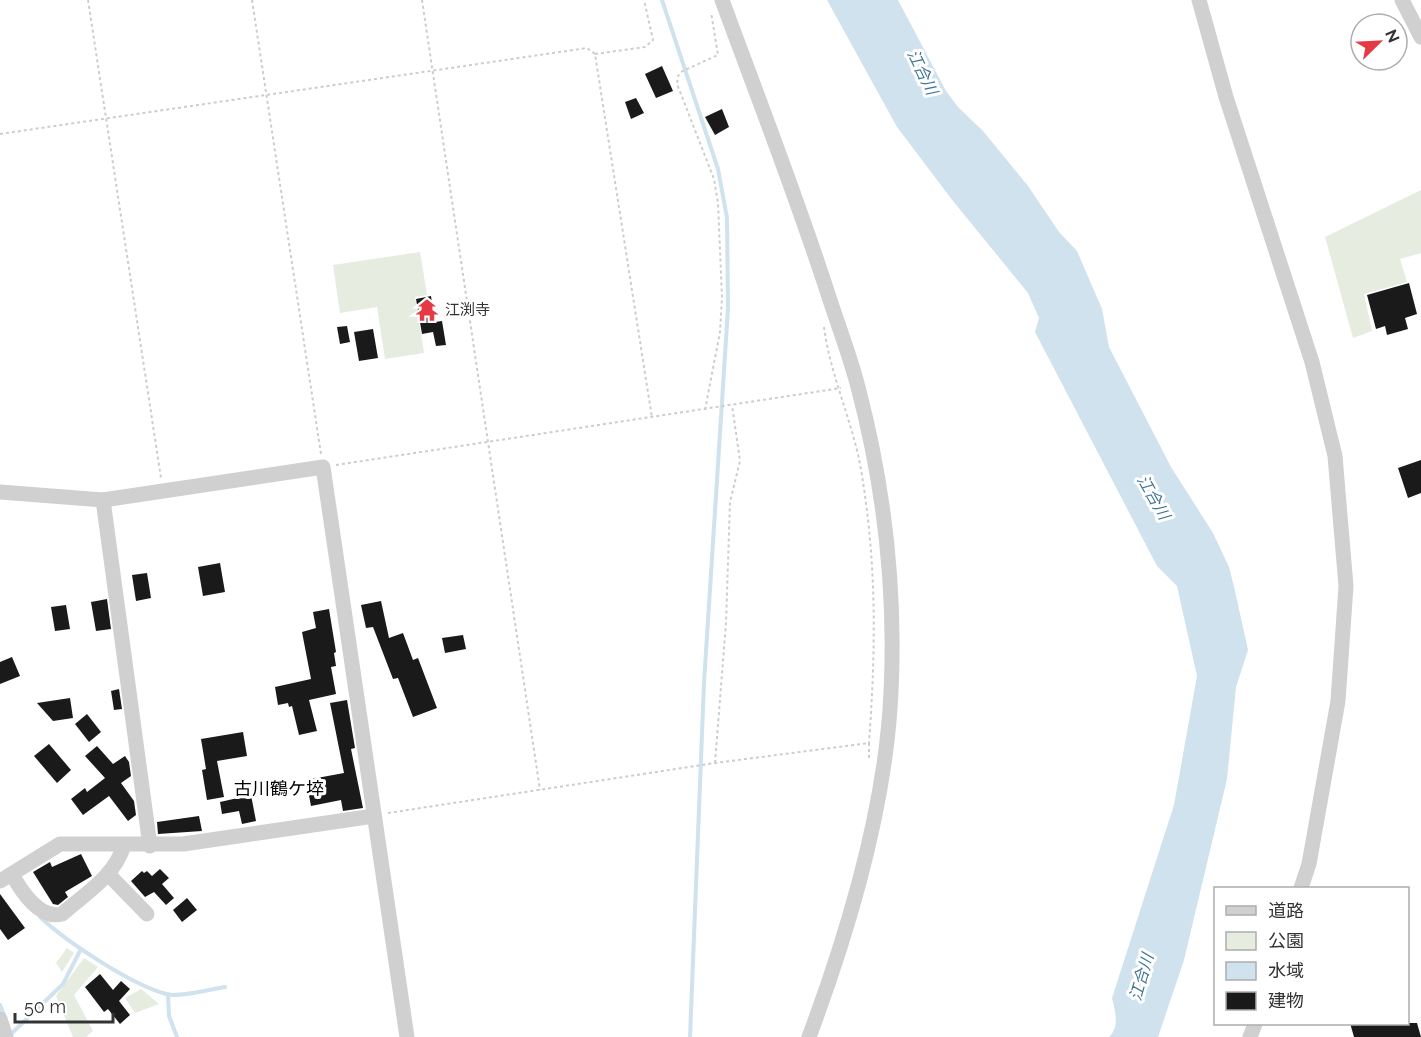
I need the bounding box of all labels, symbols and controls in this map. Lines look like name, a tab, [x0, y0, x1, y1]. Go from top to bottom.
north arrow	[1349, 12, 1409, 72]
text: N	[1381, 27, 1403, 46]
water label: 江合川	[903, 46, 942, 100]
temple icon: 江渕寺	[414, 297, 440, 323]
place label: 江渕寺	[445, 301, 490, 319]
water label: 江合川	[1133, 472, 1175, 525]
district label: 古川鶴ケ埣	[234, 778, 324, 799]
legend	[1214, 887, 1409, 1025]
text: 道路	[1268, 900, 1304, 921]
text: 公園	[1268, 930, 1304, 951]
water label: 江合川	[1126, 950, 1158, 1003]
text: 水域	[1268, 960, 1304, 981]
scale bar	[15, 986, 112, 1024]
text: 建物	[1268, 990, 1304, 1011]
text: 50 m	[24, 996, 66, 1017]

